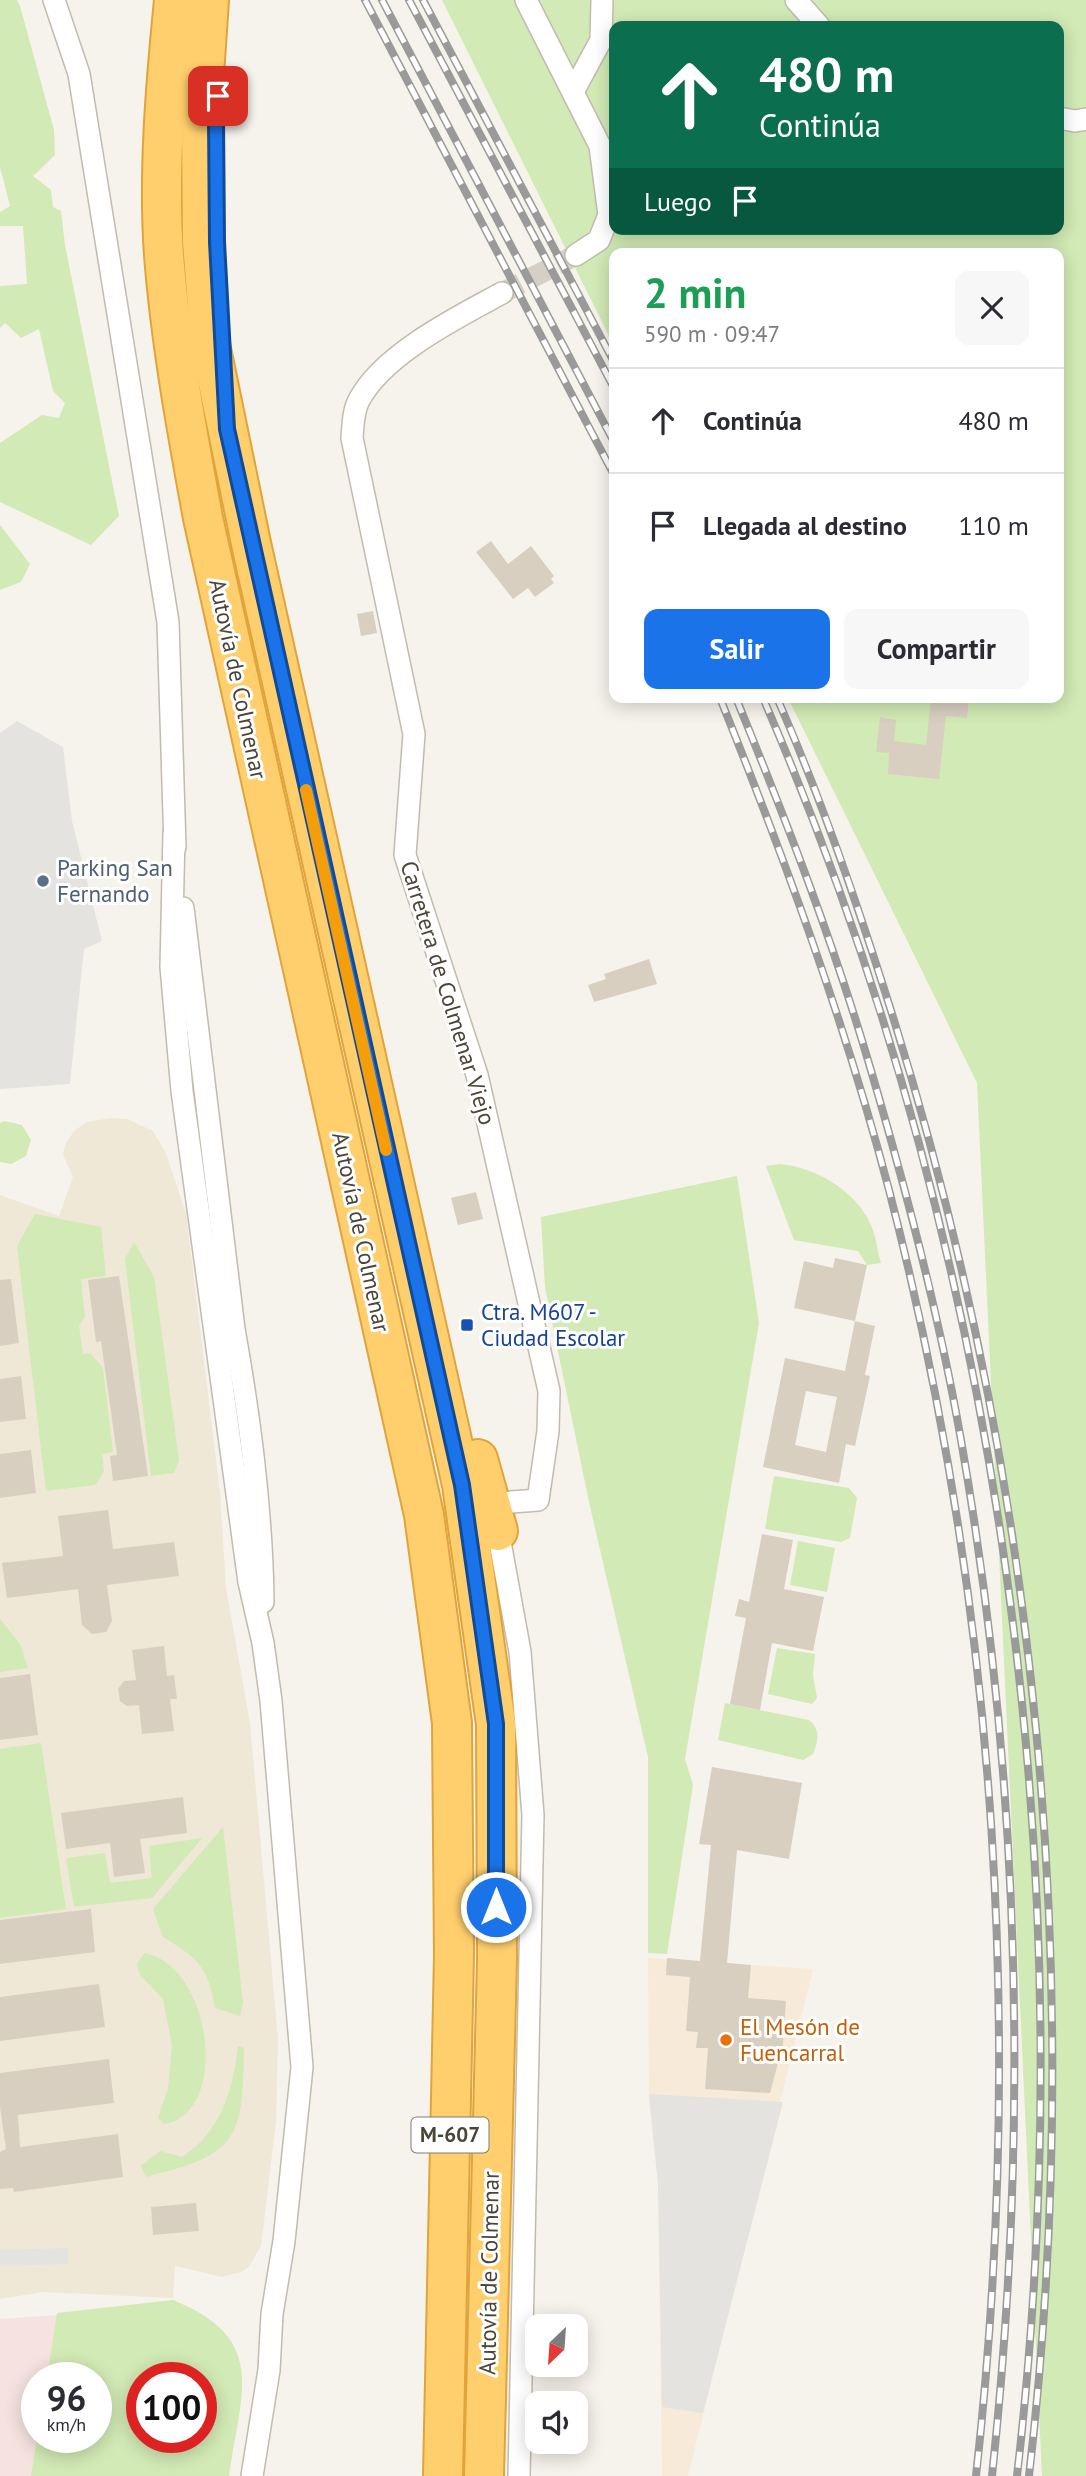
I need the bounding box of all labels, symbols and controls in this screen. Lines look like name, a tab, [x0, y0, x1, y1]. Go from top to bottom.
text: 480 m	[759, 42, 894, 106]
icon: ahead	[644, 49, 735, 140]
pin	[188, 66, 248, 126]
icon: arrive	[199, 77, 237, 115]
text: Continúa	[759, 104, 881, 146]
icon: arrive	[726, 182, 764, 220]
text: Luego	[644, 185, 712, 218]
text: 2 min	[644, 265, 746, 320]
button: close	[955, 271, 1029, 345]
text: 590 m · 09:47	[644, 319, 780, 348]
icon: ahead	[644, 402, 682, 440]
text: Continúa	[703, 404, 802, 437]
text: 480 m	[958, 404, 1029, 437]
icon: arrive	[644, 507, 682, 545]
text: Llegada al destino	[703, 509, 907, 542]
text: 110 m	[958, 509, 1029, 542]
street label: Autovía de Colmenar	[203, 576, 274, 782]
button: Salir	[644, 609, 830, 689]
button: Compartir	[844, 609, 1029, 689]
place label: Parking San Fernando	[57, 853, 173, 908]
street label: Carretera de Colmenar Viejo	[394, 857, 502, 1128]
marker: Parking San Fernando	[35, 873, 51, 889]
street label: Autovía de Colmenar	[326, 1129, 397, 1335]
place label: Ctra. M607 - Ciudad Escolar	[481, 1297, 625, 1352]
marker: Ctra. M607 - Ciudad Escolar	[459, 1317, 475, 1333]
position arrow	[459, 1870, 533, 1944]
place label: El Mesón de Fuencarral	[740, 2012, 860, 2067]
marker: El Mesón de Fuencarral	[718, 2032, 734, 2048]
road number: M-607	[412, 2118, 489, 2152]
street label: Autovía de Colmenar	[472, 2171, 505, 2375]
north arrow	[525, 2314, 588, 2376]
map controls	[525, 2314, 588, 2454]
speed limit sign: 100	[126, 2362, 217, 2453]
text: 96	[47, 2375, 86, 2421]
button: sound	[525, 2391, 588, 2454]
text: km/h	[47, 2413, 86, 2436]

